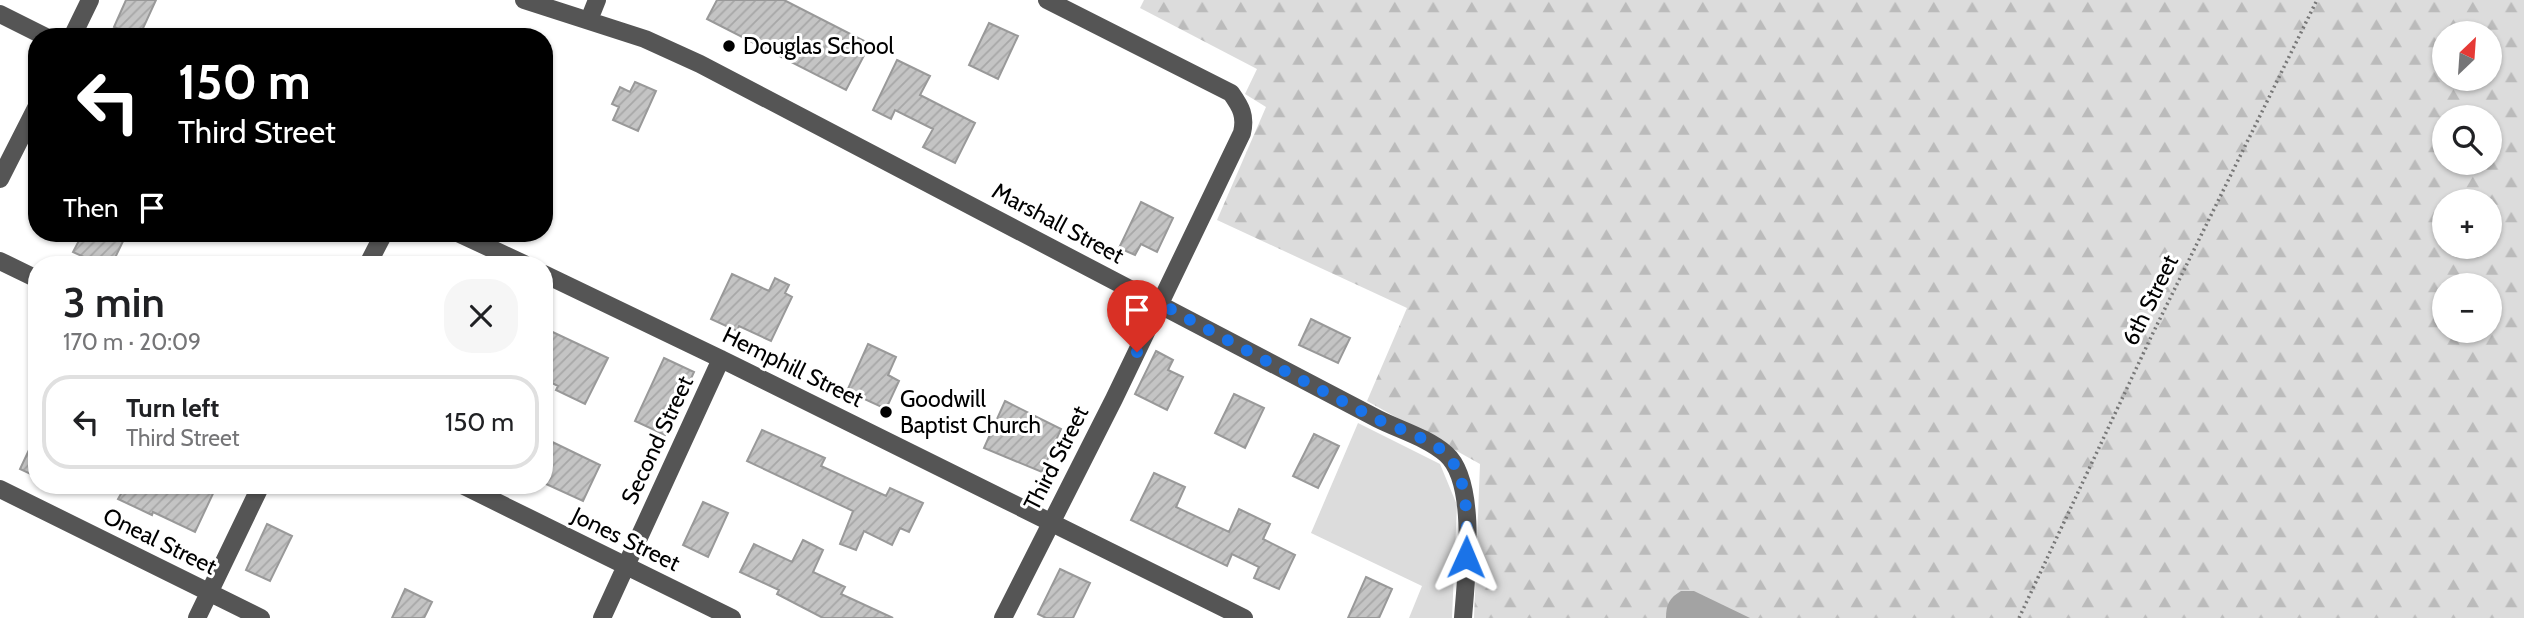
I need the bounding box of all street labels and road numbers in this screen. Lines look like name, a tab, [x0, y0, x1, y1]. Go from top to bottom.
street label: Marshall Street	[987, 177, 1129, 270]
street label: 6th Street	[2116, 250, 2184, 350]
street label: Hemphill Street	[718, 321, 868, 413]
street label: Second Street	[615, 371, 699, 508]
street label: Third Street	[1018, 401, 1094, 515]
street label: Jones Street	[567, 500, 685, 577]
street label: Oneal Street	[99, 501, 222, 581]

